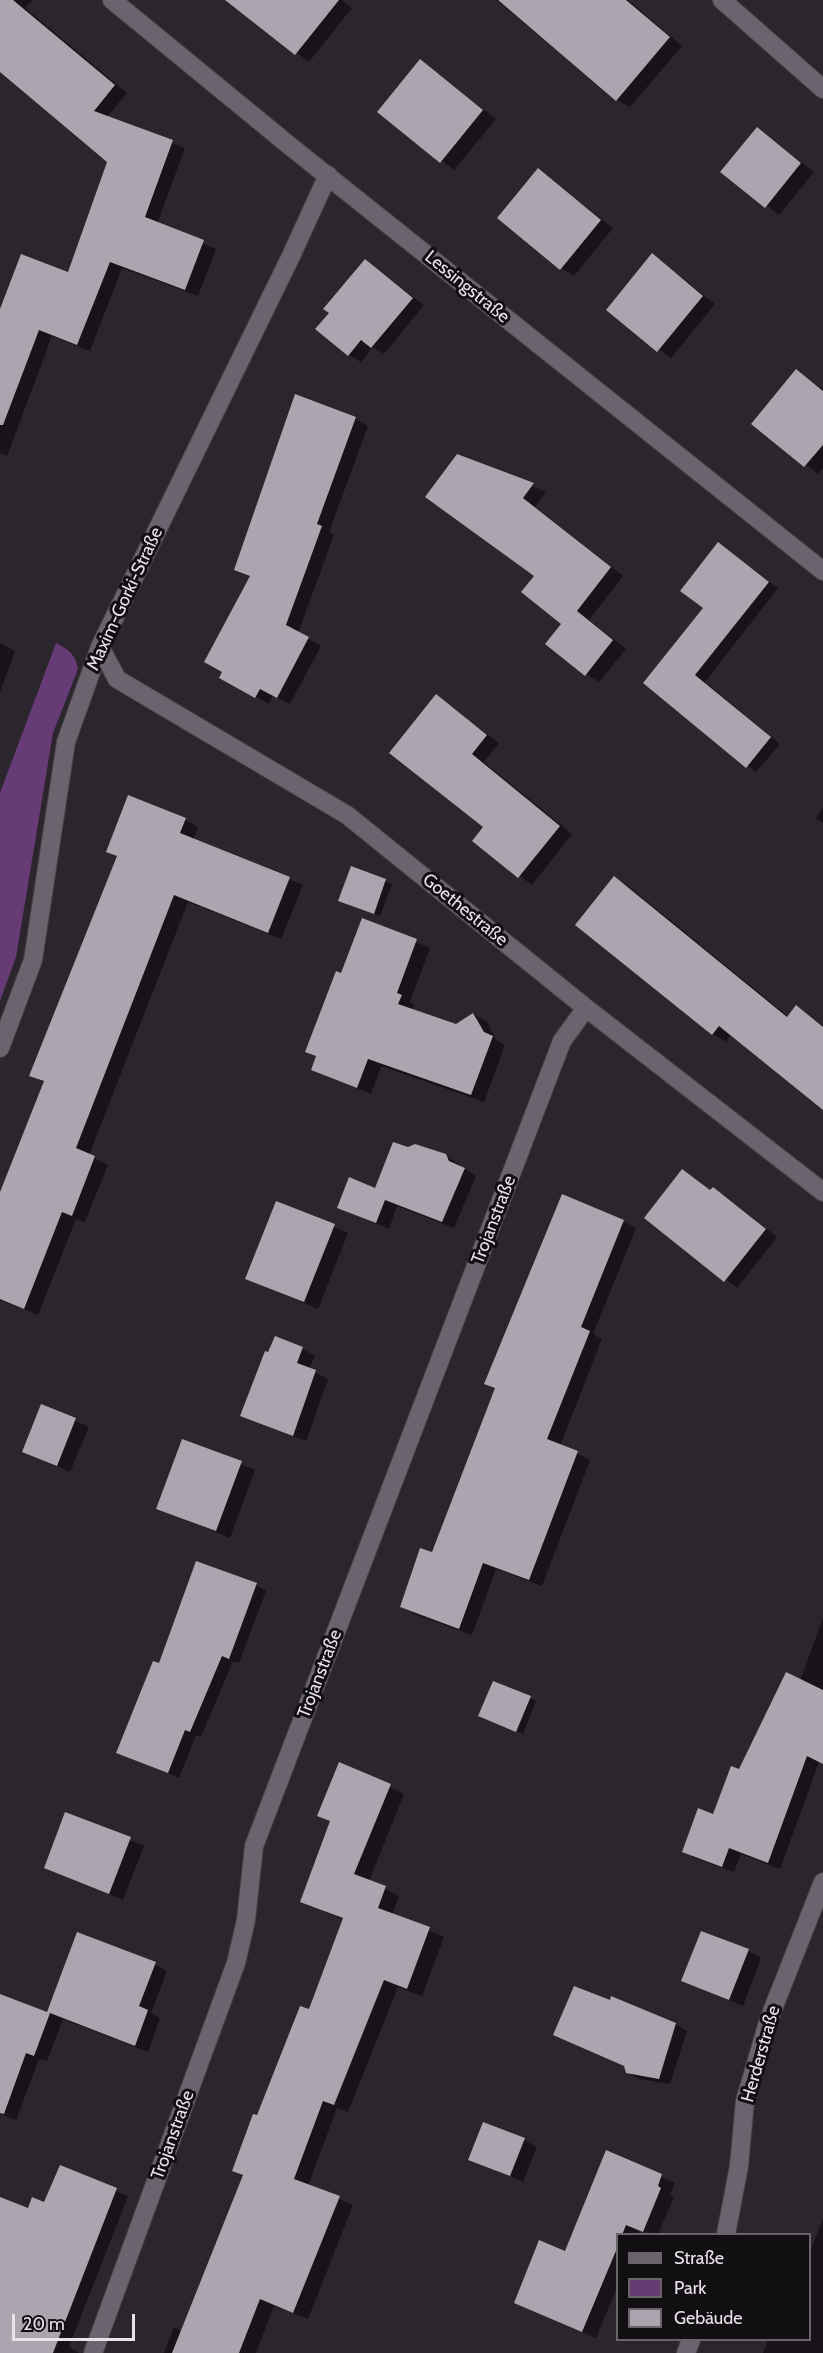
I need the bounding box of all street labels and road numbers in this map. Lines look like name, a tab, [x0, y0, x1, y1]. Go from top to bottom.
street label: Lessingstraße	[420, 246, 514, 328]
street label: Maxim-Gorki-Straße	[82, 524, 168, 674]
street label: Goethestraße	[418, 869, 512, 951]
street label: Trojanstraße	[467, 1173, 521, 1267]
street label: Trojanstraße	[293, 1627, 347, 1721]
street label: Herderstraße	[737, 2003, 785, 2105]
street label: Trojanstraße	[147, 2088, 199, 2182]

